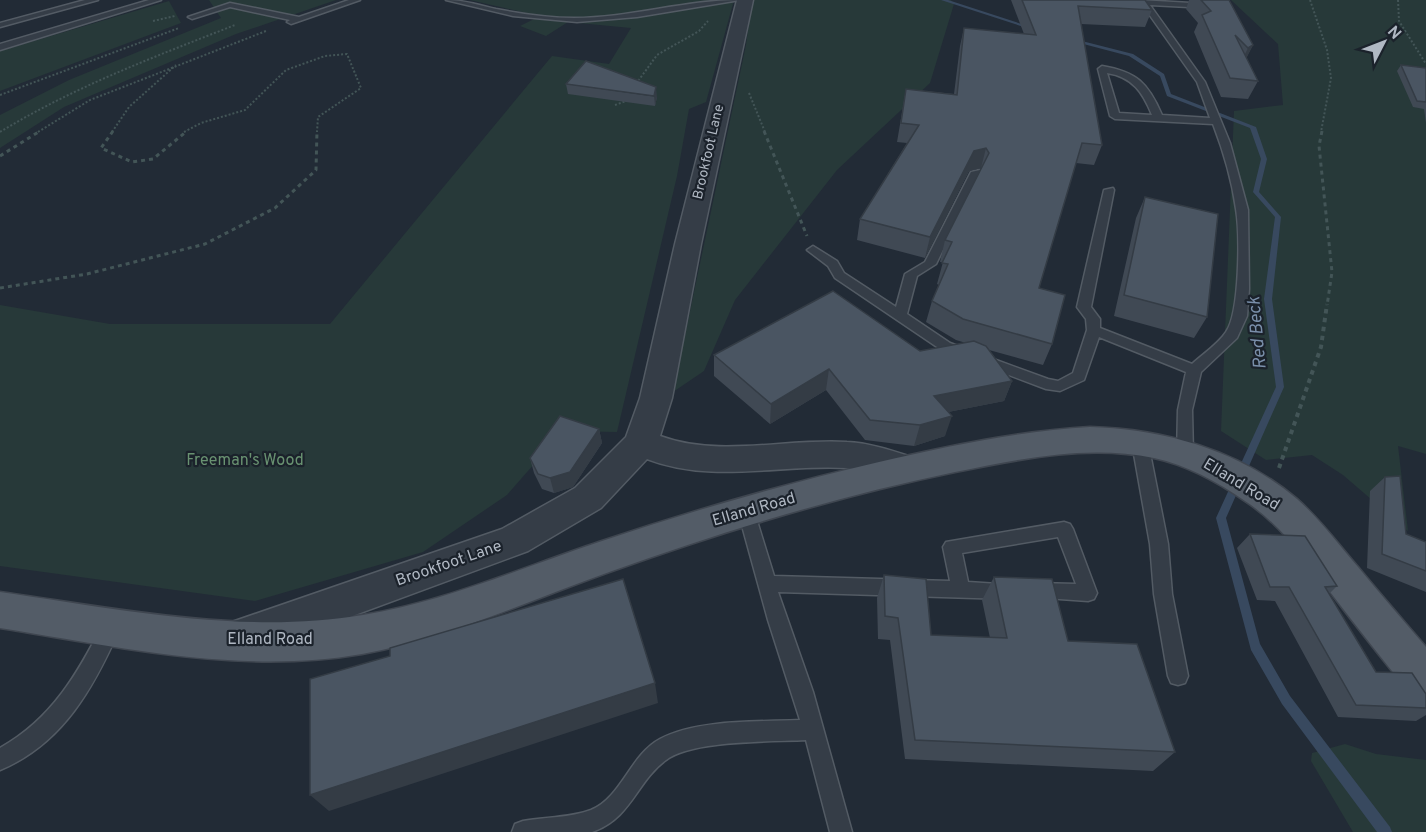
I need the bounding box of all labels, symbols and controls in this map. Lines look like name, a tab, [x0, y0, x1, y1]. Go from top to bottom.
north arrow	[1354, 12, 1414, 72]
text: N	[1382, 22, 1405, 44]
street label: Brookfoot Lane	[690, 103, 728, 201]
water label: Red Beck	[1243, 295, 1273, 370]
park label: Freeman's Wood	[186, 451, 304, 471]
street label: Elland Road	[1199, 454, 1283, 516]
street label: Elland Road	[710, 489, 798, 531]
street label: Brookfoot Lane	[393, 536, 505, 592]
street label: Elland Road	[227, 630, 313, 650]

